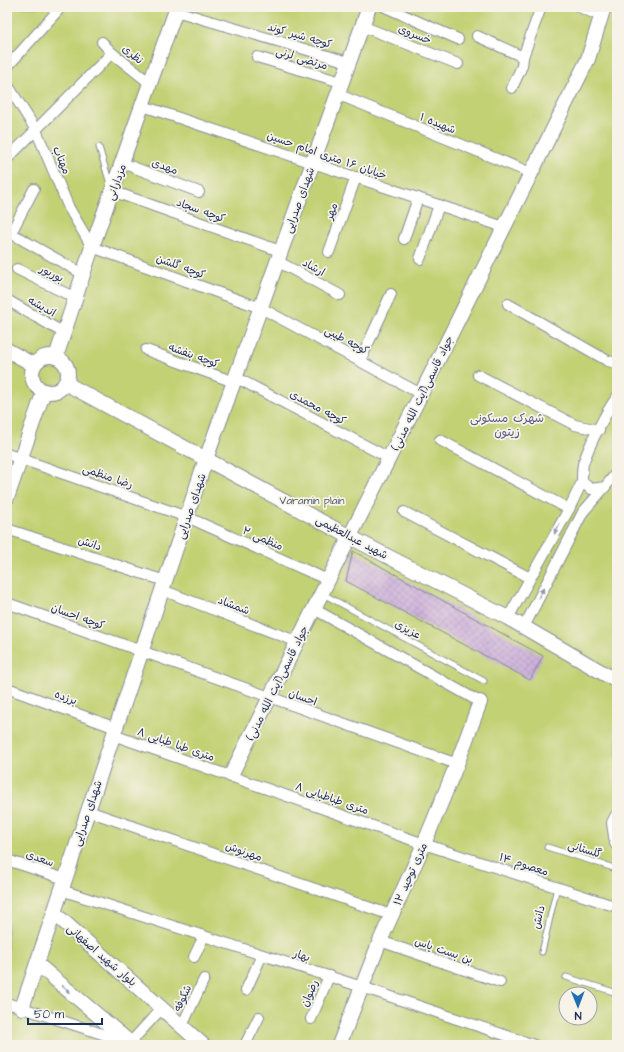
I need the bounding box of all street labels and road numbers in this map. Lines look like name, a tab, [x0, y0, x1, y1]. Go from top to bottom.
street label: کوچه شیر کوند	[266, 19, 334, 52]
street label: خسروی	[396, 21, 434, 48]
street label: نظری	[119, 41, 146, 68]
street label: مرتضی لرنی	[274, 43, 330, 73]
street label: شهیده ۱	[418, 109, 458, 137]
street label: خیابان ۱۶ متری امام حسین	[265, 128, 389, 184]
street label: مهتاب	[49, 144, 74, 176]
street label: مهدی	[150, 155, 180, 178]
street label: مزدارانی	[103, 162, 130, 202]
street label: شهدای صدرایی	[281, 165, 318, 235]
street label: کوچه سجاد	[174, 195, 228, 226]
street label: مهر	[321, 201, 341, 223]
street label: کوچه گلشن	[154, 251, 208, 282]
street label: ارشاد	[300, 255, 328, 280]
street label: بوربور	[36, 261, 66, 286]
street label: اندیشه	[25, 292, 59, 320]
street label: کوچه طیبی	[322, 323, 372, 358]
street label: جواد قاسمی(آیت الله مدنی)	[388, 333, 457, 453]
street label: کوچه بنفشه	[166, 339, 222, 372]
street label: کوچه محمدی	[287, 386, 349, 429]
street label: رضا منظمی	[81, 461, 135, 492]
street label: شهدای صدرایی	[173, 471, 210, 541]
street label: شهید عبدالعظیمی	[313, 512, 390, 563]
street label: منظمی ۲	[240, 523, 286, 554]
street label: دانش	[76, 533, 104, 554]
street label: شمشاد	[216, 593, 252, 618]
street label: کوچه احسان	[49, 600, 107, 633]
street label: عزیزی	[392, 616, 423, 643]
street label: جواد قاسمی(آیت الله مدنی)	[243, 623, 312, 743]
street label: احسان	[287, 685, 319, 709]
street label: برزده	[52, 686, 79, 708]
street label: ۸ متری طبا طبایی	[135, 724, 217, 765]
street label: شهدای صدرایی	[69, 778, 106, 848]
street label: ۸ متری طباطبایی	[293, 779, 371, 818]
street label: گلستانی	[566, 837, 604, 862]
street label: مهرنوش	[223, 838, 264, 865]
street label: ۱۲ متری توحید	[390, 840, 431, 908]
street label: سعدی	[24, 847, 56, 870]
street label: ۱۴ معصوم	[497, 849, 550, 880]
street label: دانش	[528, 904, 548, 930]
street label: بلوار شهید اصفهانی	[64, 921, 140, 990]
street label: بن بست یاس	[413, 934, 475, 967]
street label: بهار	[291, 945, 312, 965]
street label: رضوان	[297, 977, 322, 1009]
street label: شکوفه	[170, 982, 195, 1014]

